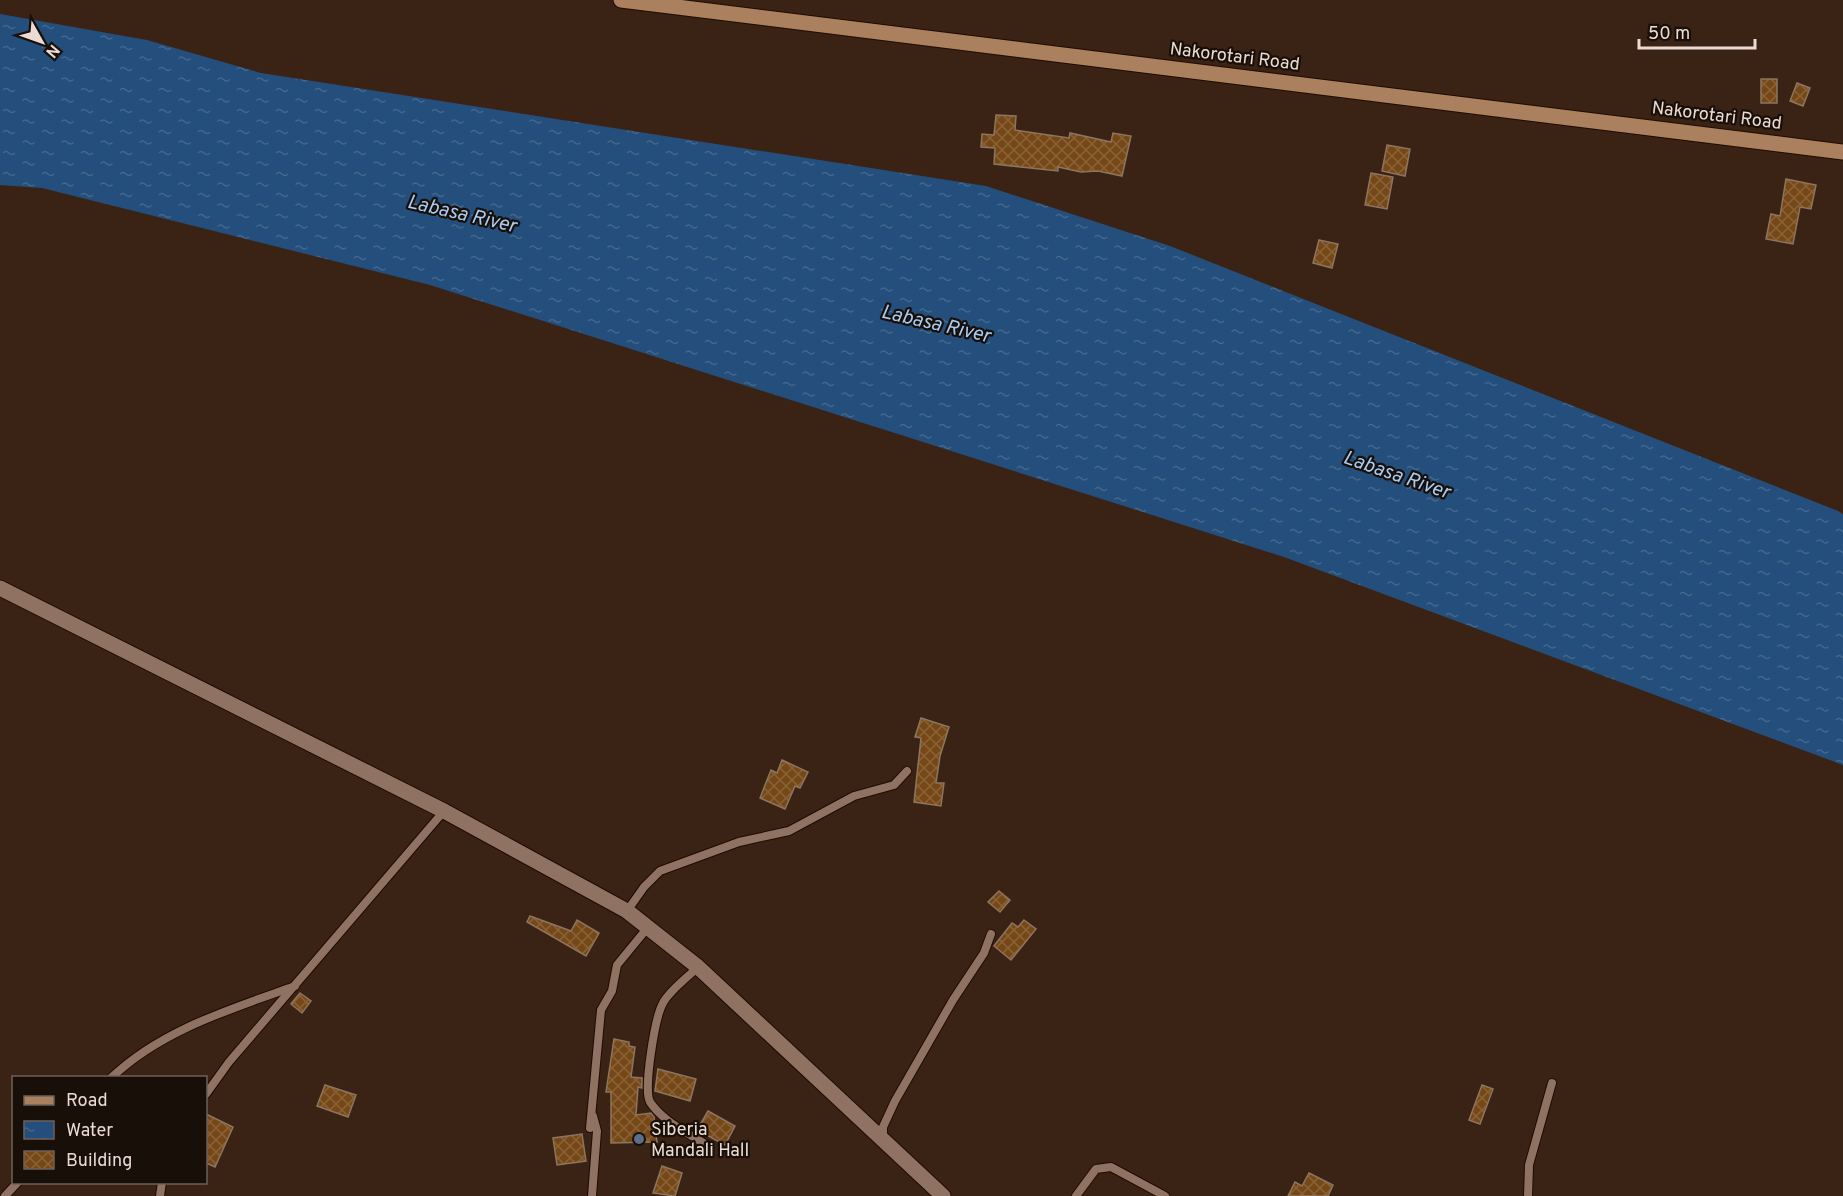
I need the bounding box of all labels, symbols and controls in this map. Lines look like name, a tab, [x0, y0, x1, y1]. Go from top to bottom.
north arrow	[12, 12, 72, 72]
scale bar	[1639, 12, 1754, 50]
text: 50 m	[1648, 23, 1690, 46]
street label: Nakorotari Road	[1169, 38, 1301, 77]
text: N	[41, 40, 63, 61]
street label: Nakorotari Road	[1651, 97, 1783, 136]
water label: Labasa River	[404, 190, 520, 240]
water label: Labasa River	[878, 300, 994, 350]
water label: Labasa River	[1339, 445, 1455, 507]
legend	[12, 1076, 207, 1184]
text: Road	[66, 1090, 108, 1113]
place label: Siberia Mandali Hall	[651, 1119, 749, 1163]
text: Water	[66, 1120, 113, 1143]
marker: Siberia Mandali Hall	[632, 1132, 646, 1146]
text: Building	[66, 1150, 132, 1173]

